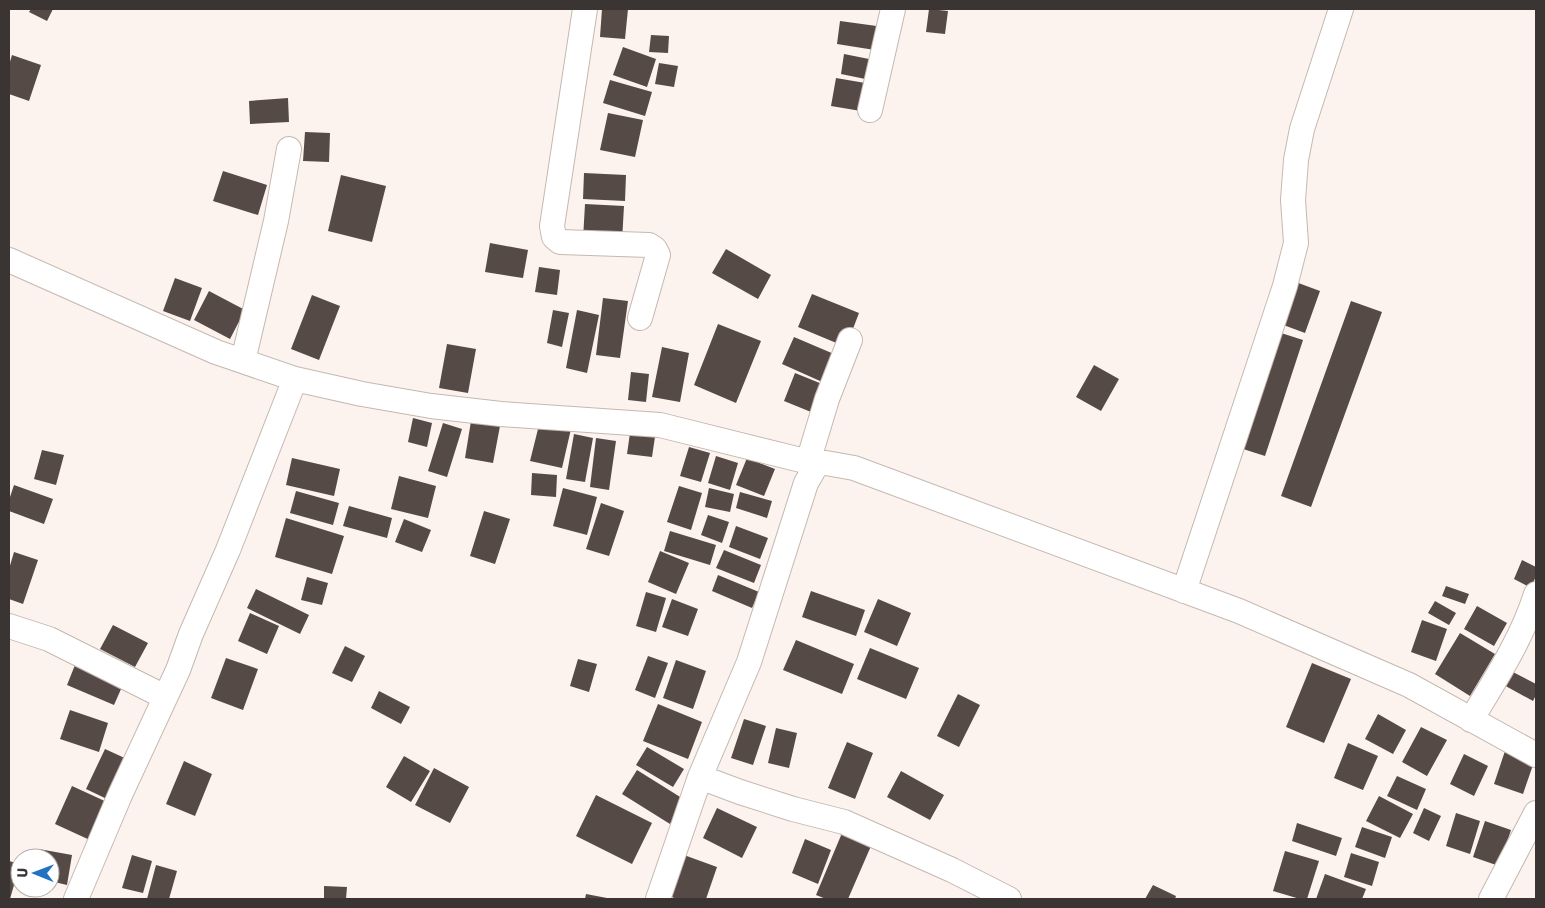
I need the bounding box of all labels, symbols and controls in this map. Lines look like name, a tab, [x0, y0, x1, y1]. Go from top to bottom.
north arrow	[10, 848, 60, 898]
text: U	[12, 868, 32, 878]

